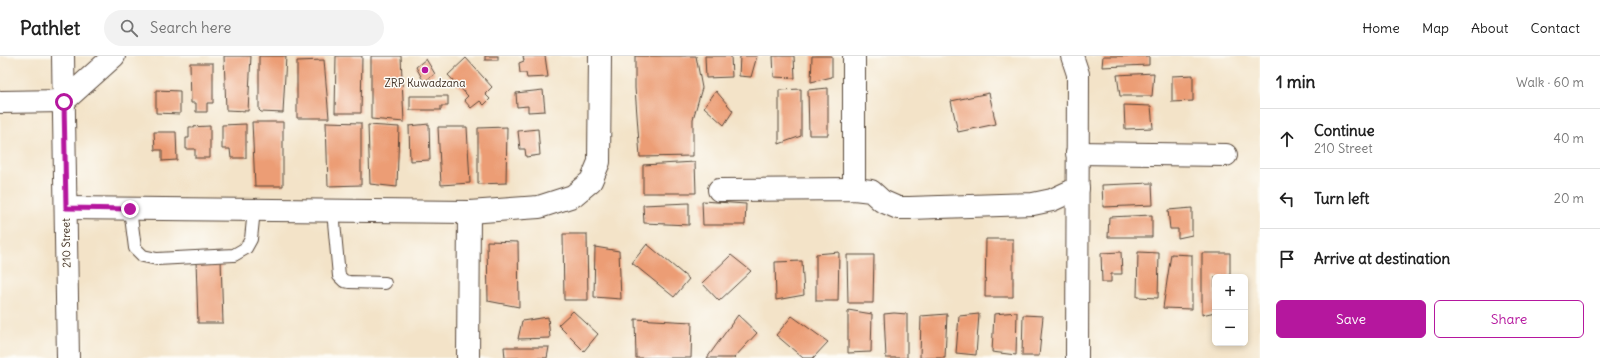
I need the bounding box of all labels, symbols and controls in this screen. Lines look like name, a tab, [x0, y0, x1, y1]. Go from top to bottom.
search box	[104, 10, 384, 46]
text: Pathlet	[20, 16, 80, 40]
icon: search	[118, 17, 140, 39]
text: Search here	[150, 18, 231, 37]
text: Home	[1362, 19, 1400, 37]
text: Map	[1422, 19, 1449, 37]
text: About	[1471, 19, 1509, 37]
text: Contact	[1531, 19, 1580, 37]
marker: ZRP Kuwadzana	[420, 65, 430, 75]
text: 1 min	[1276, 71, 1315, 93]
text: Walk · 60 m	[1516, 74, 1584, 91]
place label: ZRP Kuwadzana	[384, 76, 466, 90]
route start	[55, 93, 73, 111]
text: Continue	[1314, 121, 1375, 140]
icon: ahead	[1276, 128, 1298, 150]
text: 40 m	[1553, 130, 1584, 147]
text: 210 Street	[1314, 140, 1373, 157]
icon: left	[1276, 188, 1298, 210]
text: Turn left	[1314, 189, 1369, 208]
text: 20 m	[1554, 190, 1584, 207]
route end	[121, 200, 139, 218]
street label: 210 Street	[59, 218, 73, 268]
icon: arrive	[1276, 248, 1298, 270]
text: Arrive at destination	[1314, 249, 1450, 268]
map controls	[1212, 274, 1248, 346]
button: +	[1212, 274, 1248, 310]
button: Save	[1276, 300, 1426, 338]
button: Share	[1434, 300, 1584, 338]
button: −	[1212, 310, 1248, 346]

